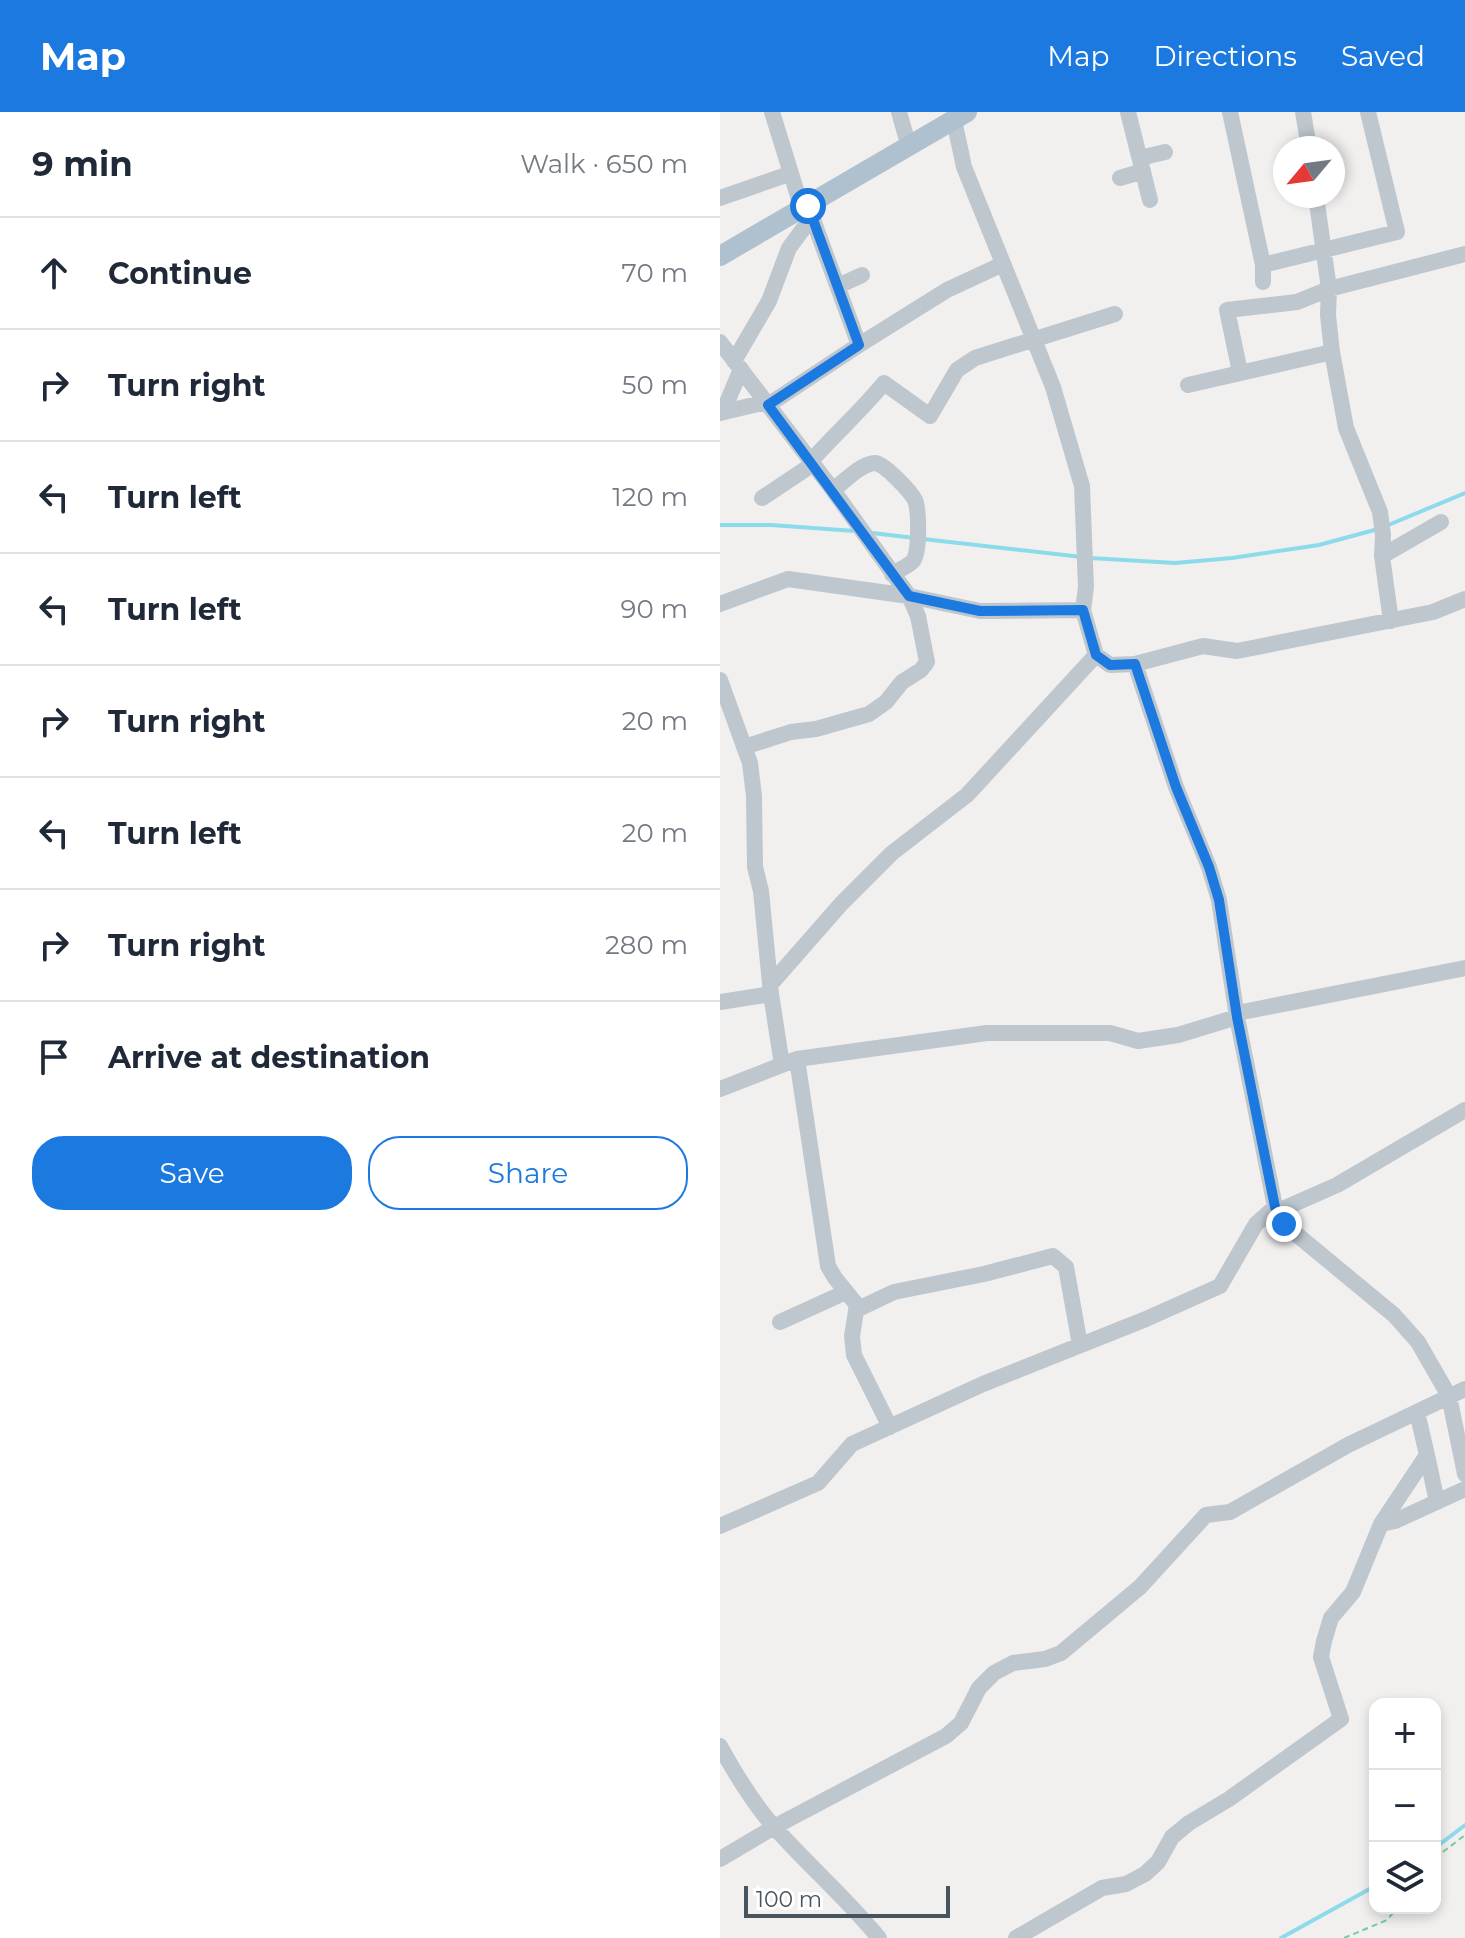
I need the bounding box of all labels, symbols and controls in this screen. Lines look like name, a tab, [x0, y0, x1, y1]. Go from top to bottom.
text: Map	[40, 33, 126, 80]
text: Map	[1047, 39, 1109, 73]
text: Directions	[1153, 39, 1297, 73]
text: Saved	[1341, 39, 1425, 73]
north arrow	[1273, 136, 1345, 208]
text: 9 min	[32, 143, 133, 185]
text: Walk · 650 m	[520, 148, 688, 180]
route start	[790, 188, 826, 224]
icon: ahead	[32, 251, 76, 295]
text: Continue	[108, 255, 252, 292]
text: 70 m	[622, 257, 688, 289]
icon: right	[32, 363, 76, 407]
text: Turn right	[108, 367, 265, 404]
text: 50 m	[622, 369, 688, 401]
icon: left	[32, 475, 76, 519]
text: Turn left	[108, 479, 241, 516]
text: 120 m	[612, 481, 688, 513]
icon: left	[32, 587, 76, 631]
text: Turn left	[108, 591, 241, 628]
text: 90 m	[621, 593, 688, 625]
icon: right	[32, 699, 76, 743]
text: Turn right	[108, 703, 265, 740]
text: 20 m	[622, 705, 688, 737]
icon: left	[32, 811, 76, 855]
text: Turn left	[108, 815, 241, 852]
text: 20 m	[622, 817, 688, 849]
icon: right	[32, 923, 76, 967]
text: Turn right	[108, 927, 265, 964]
text: 280 m	[605, 929, 688, 961]
icon: arrive	[32, 1035, 76, 1079]
text: Arrive at destination	[108, 1039, 430, 1076]
button: Save	[32, 1136, 352, 1210]
button: Share	[368, 1136, 688, 1210]
route end	[1266, 1206, 1302, 1242]
map controls	[1369, 1698, 1441, 1914]
button: +	[1369, 1698, 1441, 1770]
button: −	[1369, 1770, 1441, 1842]
button: layers	[1369, 1842, 1441, 1914]
scale bar	[744, 1882, 950, 1918]
text: 100 m	[756, 1886, 822, 1913]

